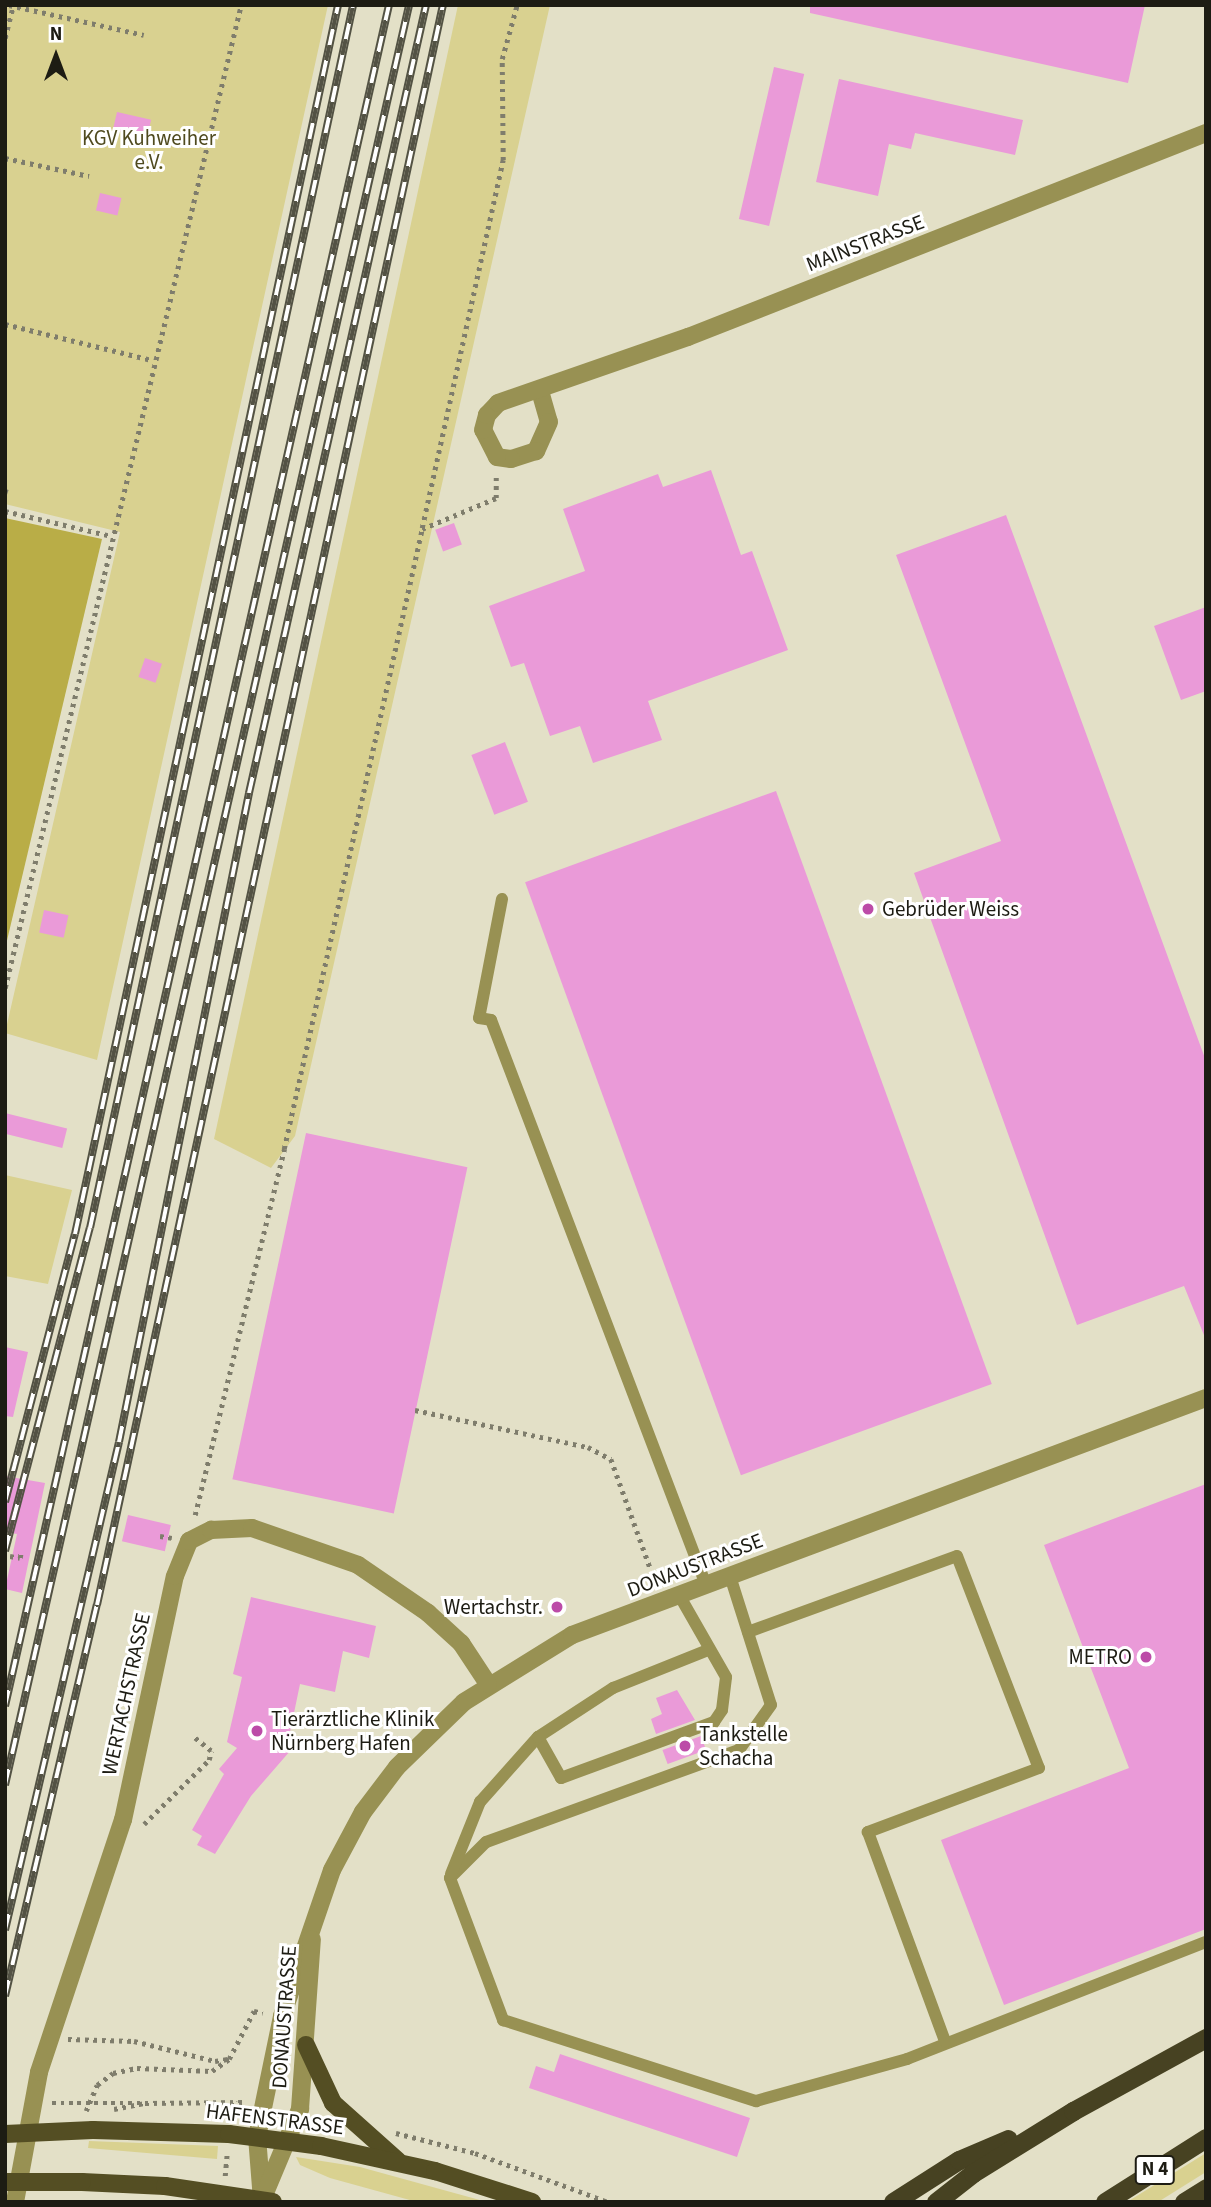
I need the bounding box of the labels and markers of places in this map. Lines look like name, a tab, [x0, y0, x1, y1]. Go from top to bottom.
place label: Gebrüder Weiss	[882, 896, 1019, 922]
marker: Gebrüder Weiss	[860, 901, 876, 917]
place label: Wertachstr.	[444, 1594, 543, 1620]
marker: Wertachstr.	[549, 1599, 565, 1615]
place label: METRO	[1069, 1644, 1132, 1670]
marker: METRO	[1138, 1649, 1154, 1665]
place label: Tierärztliche Klinik Nürnberg Hafen	[271, 1706, 434, 1756]
place label: Tankstelle Schacha	[699, 1721, 788, 1771]
marker: Tierärztliche Klinik Nürnberg Hafen	[249, 1723, 265, 1739]
marker: Tankstelle Schacha	[677, 1738, 693, 1754]

